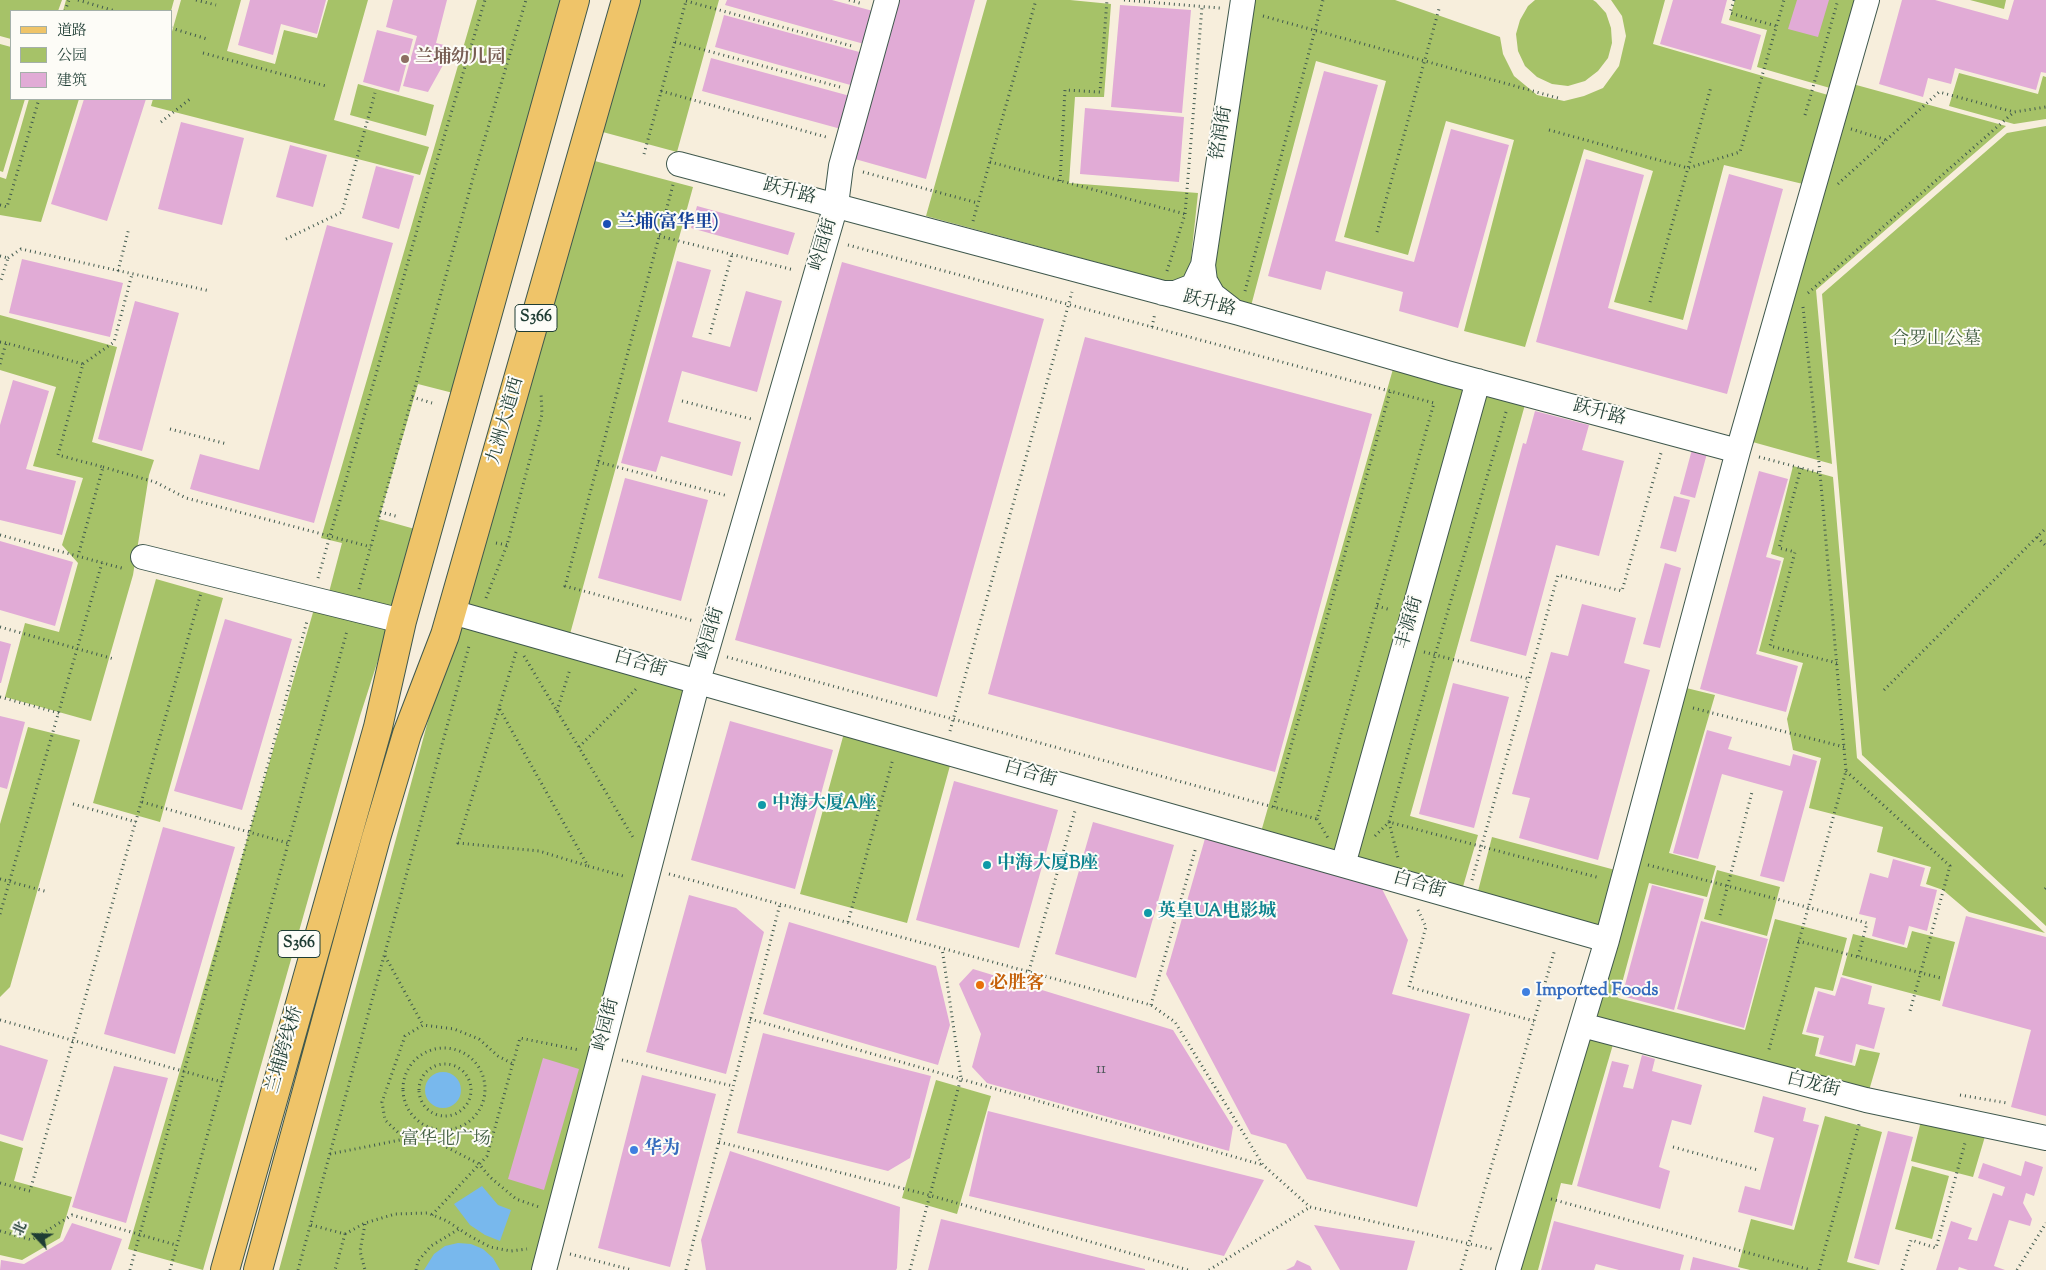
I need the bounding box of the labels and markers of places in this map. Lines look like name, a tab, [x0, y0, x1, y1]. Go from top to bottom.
place label: 兰埔幼儿园	[415, 48, 505, 70]
marker: 兰埔幼儿园	[399, 53, 411, 65]
place label: 兰埔(富华里)	[617, 213, 719, 235]
marker: 兰埔(富华里)	[601, 218, 613, 230]
place label: 中海大厦A座	[772, 794, 877, 816]
marker: 中海大厦A座	[756, 799, 768, 811]
place label: 中海大厦B座	[997, 854, 1098, 876]
marker: 中海大厦B座	[981, 859, 993, 871]
place label: 英皇UA电影城	[1158, 902, 1276, 924]
marker: 英皇UA电影城	[1142, 907, 1154, 919]
place label: 必胜客	[990, 974, 1044, 996]
marker: 必胜客	[974, 979, 986, 991]
place label: Imported Foods	[1536, 981, 1658, 1003]
marker: Imported Foods	[1520, 986, 1532, 998]
place label: 华为	[644, 1139, 680, 1161]
marker: 华为	[628, 1144, 640, 1156]

